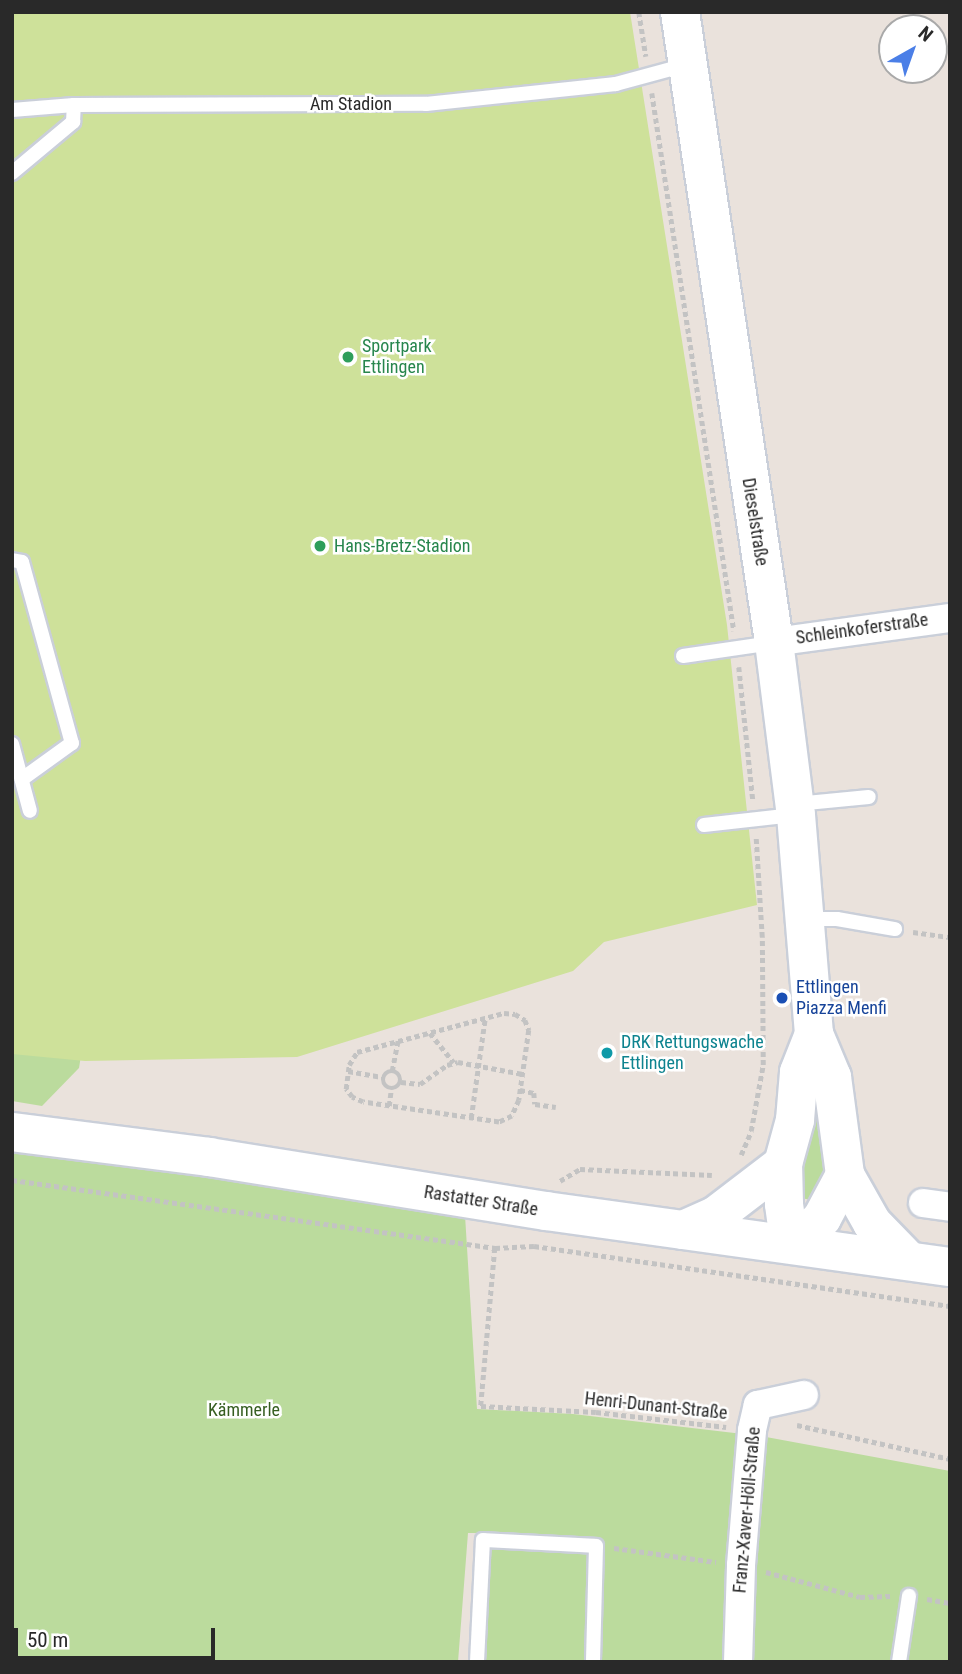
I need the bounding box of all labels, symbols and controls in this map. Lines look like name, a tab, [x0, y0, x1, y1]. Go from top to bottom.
north arrow	[878, 14, 948, 84]
text: N	[914, 22, 937, 47]
street label: Am Stadion	[310, 93, 392, 115]
place label: Sportpark Ettlingen	[362, 336, 432, 378]
marker: Sportpark Ettlingen	[340, 349, 356, 365]
street label: Dieselstraße	[737, 476, 773, 568]
place label: Hans-Bretz-Stadion	[334, 535, 471, 557]
marker: Hans-Bretz-Stadion	[312, 538, 328, 554]
street label: Schleinkoferstraße	[794, 609, 930, 649]
place label: Ettlingen Piazza Menfi	[796, 977, 887, 1020]
marker: Ettlingen Piazza Menfi	[774, 990, 790, 1006]
place label: DRK Rettungswache Ettlingen	[621, 1032, 764, 1074]
marker: DRK Rettungswache Ettlingen	[599, 1045, 615, 1061]
street label: Rastatter Straße	[422, 1181, 540, 1221]
street label: Henri-Dunant-Straße	[584, 1388, 728, 1424]
park label: Kämmerle	[208, 1399, 280, 1421]
street label: Franz-Xaver-Höll-Straße	[729, 1426, 765, 1594]
scale bar	[18, 1614, 219, 1658]
text: 50 m	[27, 1628, 68, 1652]

